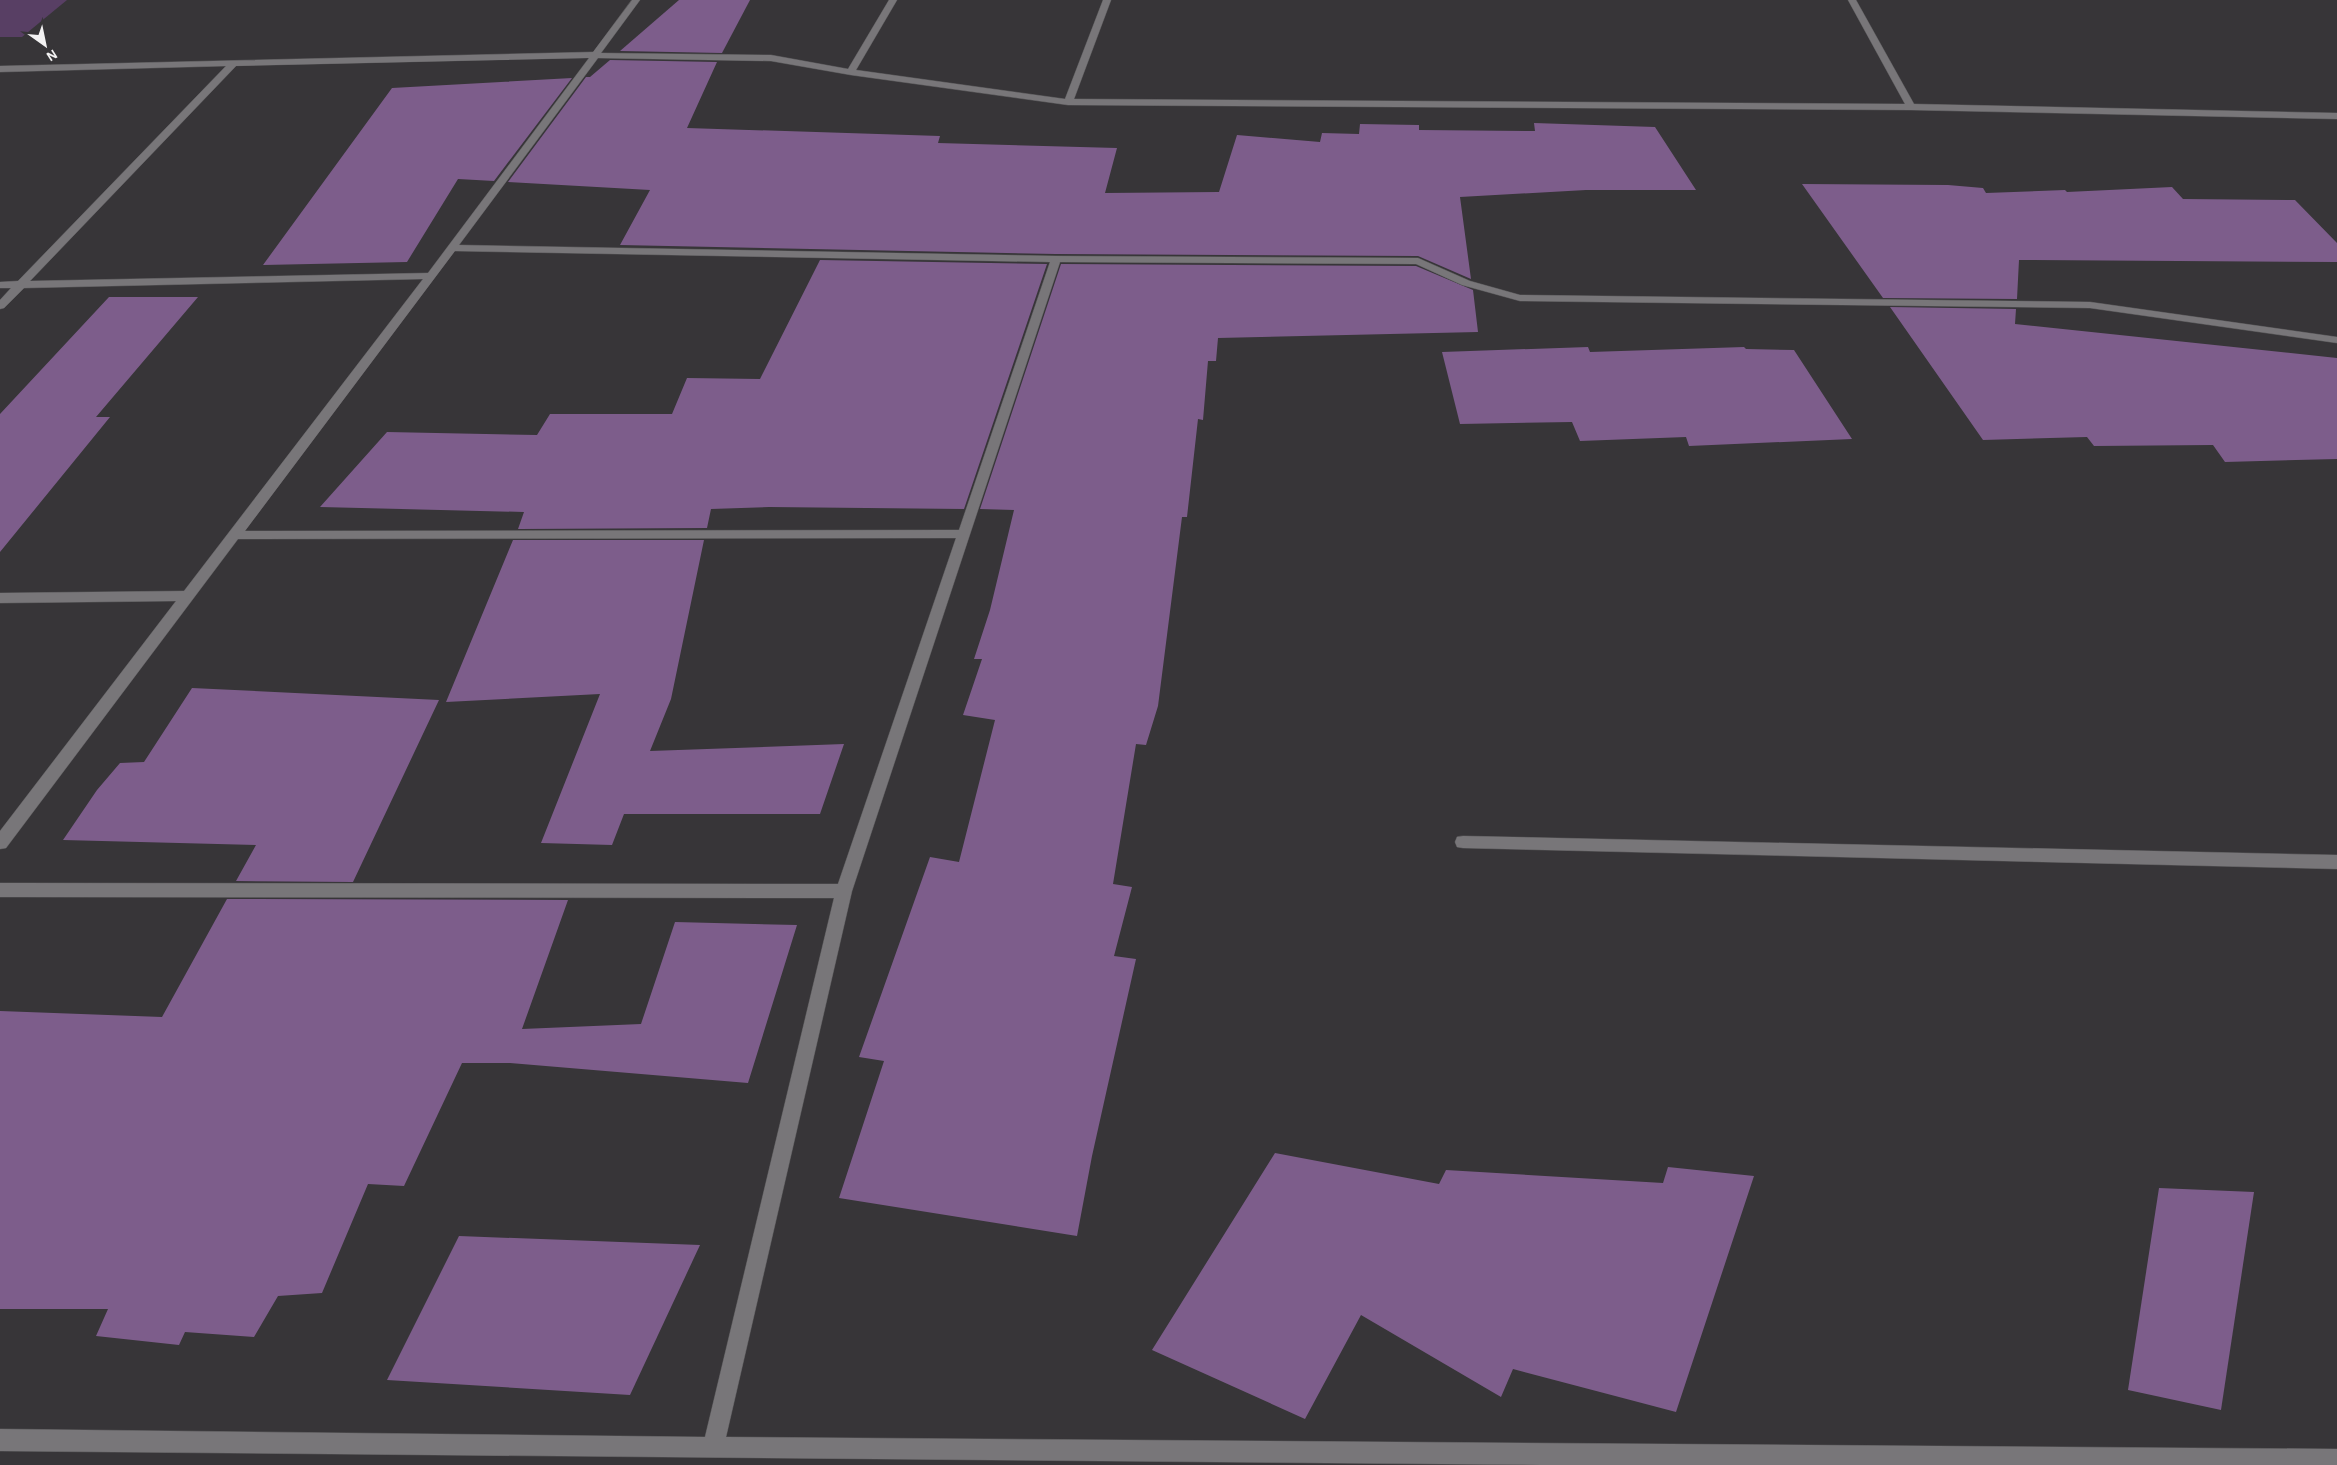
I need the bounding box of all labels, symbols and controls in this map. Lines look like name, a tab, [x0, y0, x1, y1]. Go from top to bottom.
north arrow	[20, 20, 70, 70]
text: N	[44, 47, 59, 64]

